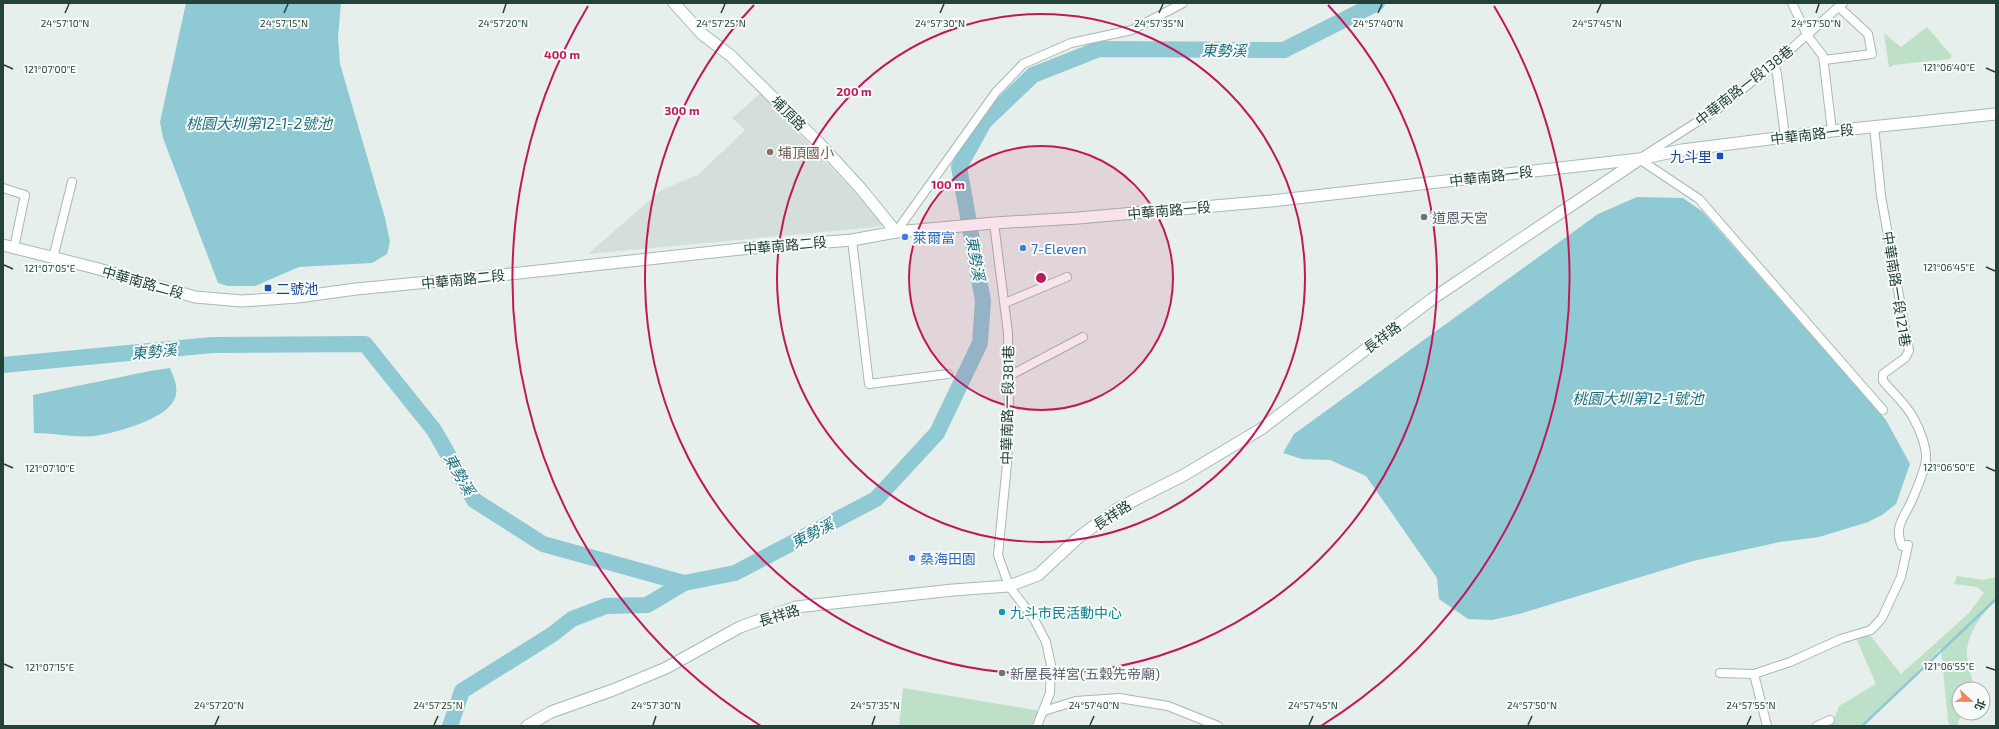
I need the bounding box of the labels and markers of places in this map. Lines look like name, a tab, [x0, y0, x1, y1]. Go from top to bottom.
place label: 埔頂國小	[778, 144, 834, 161]
marker: 埔頂國小	[765, 147, 775, 157]
place label: 九斗里	[1670, 148, 1712, 165]
marker: 九斗里	[1715, 151, 1725, 161]
place label: 道恩天宮	[1432, 209, 1488, 226]
marker: 道恩天宮	[1419, 212, 1429, 222]
place label: 萊爾富	[913, 229, 955, 246]
marker: 萊爾富	[900, 232, 910, 242]
place label: 7-Eleven	[1031, 240, 1087, 257]
marker: 7-Eleven	[1018, 243, 1028, 253]
centre of rings	[1034, 271, 1048, 285]
place label: 二號池	[276, 280, 318, 297]
marker: 二號池	[263, 283, 273, 293]
place label: 桑海田園	[920, 550, 976, 567]
marker: 桑海田園	[907, 553, 917, 563]
place label: 九斗市民活動中心	[1010, 604, 1122, 621]
marker: 九斗市民活動中心	[997, 607, 1007, 617]
place label: 新屋長祥宮(五穀先帝廟)	[1010, 665, 1160, 682]
marker: 新屋長祥宮(五穀先帝廟)	[997, 668, 1007, 678]

